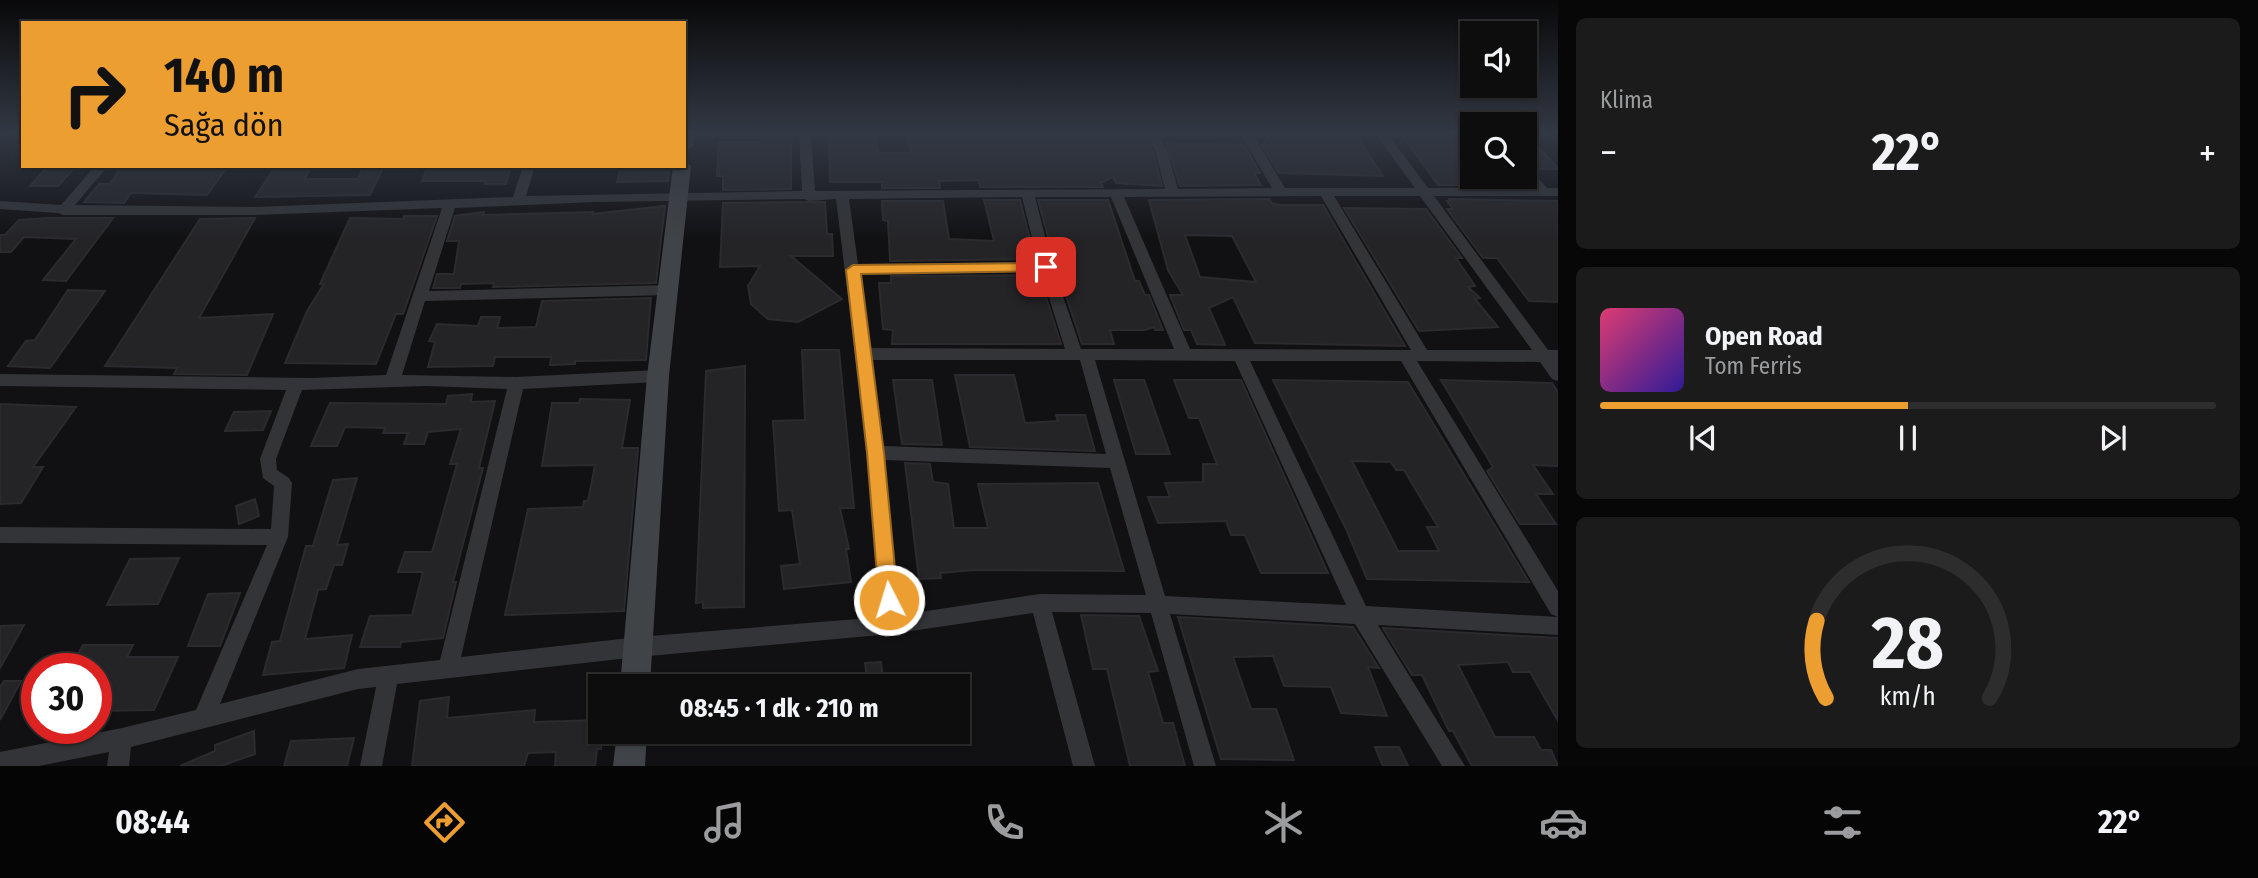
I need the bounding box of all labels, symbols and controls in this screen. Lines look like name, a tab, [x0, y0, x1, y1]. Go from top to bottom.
map controls	[1460, 21, 1537, 189]
button: sound	[1460, 21, 1537, 98]
text: 140 m	[164, 46, 284, 105]
icon: right	[49, 49, 140, 140]
text: Klima	[1600, 86, 1653, 114]
text: Sağa dön	[164, 106, 284, 144]
button: search	[1460, 112, 1537, 189]
text: 22°	[1872, 121, 1944, 184]
text: −	[1600, 130, 1617, 176]
text: +	[2199, 130, 2216, 176]
pin	[1016, 237, 1076, 297]
icon: arrive	[1027, 248, 1065, 286]
text: Open Road	[1705, 321, 1823, 352]
text: Tom Ferris	[1705, 352, 1802, 380]
icon: previous	[1684, 419, 1722, 457]
icon: pause	[1889, 419, 1927, 457]
icon: next	[2094, 419, 2132, 457]
position arrow	[852, 563, 926, 637]
text: 28	[1871, 601, 1944, 688]
speed limit sign: 30	[21, 653, 112, 744]
text: km/h	[1880, 682, 1936, 712]
text: 08:45 · 1 dk · 210 m	[679, 693, 879, 724]
icon: directions	[420, 798, 469, 847]
icon: music	[700, 798, 749, 847]
icon: phone	[980, 798, 1029, 847]
icon: climate	[1259, 798, 1308, 847]
icon: car	[1539, 798, 1588, 847]
icon: filters	[1818, 798, 1867, 847]
text: 08:44	[115, 803, 190, 841]
text: 22°	[2098, 803, 2143, 841]

